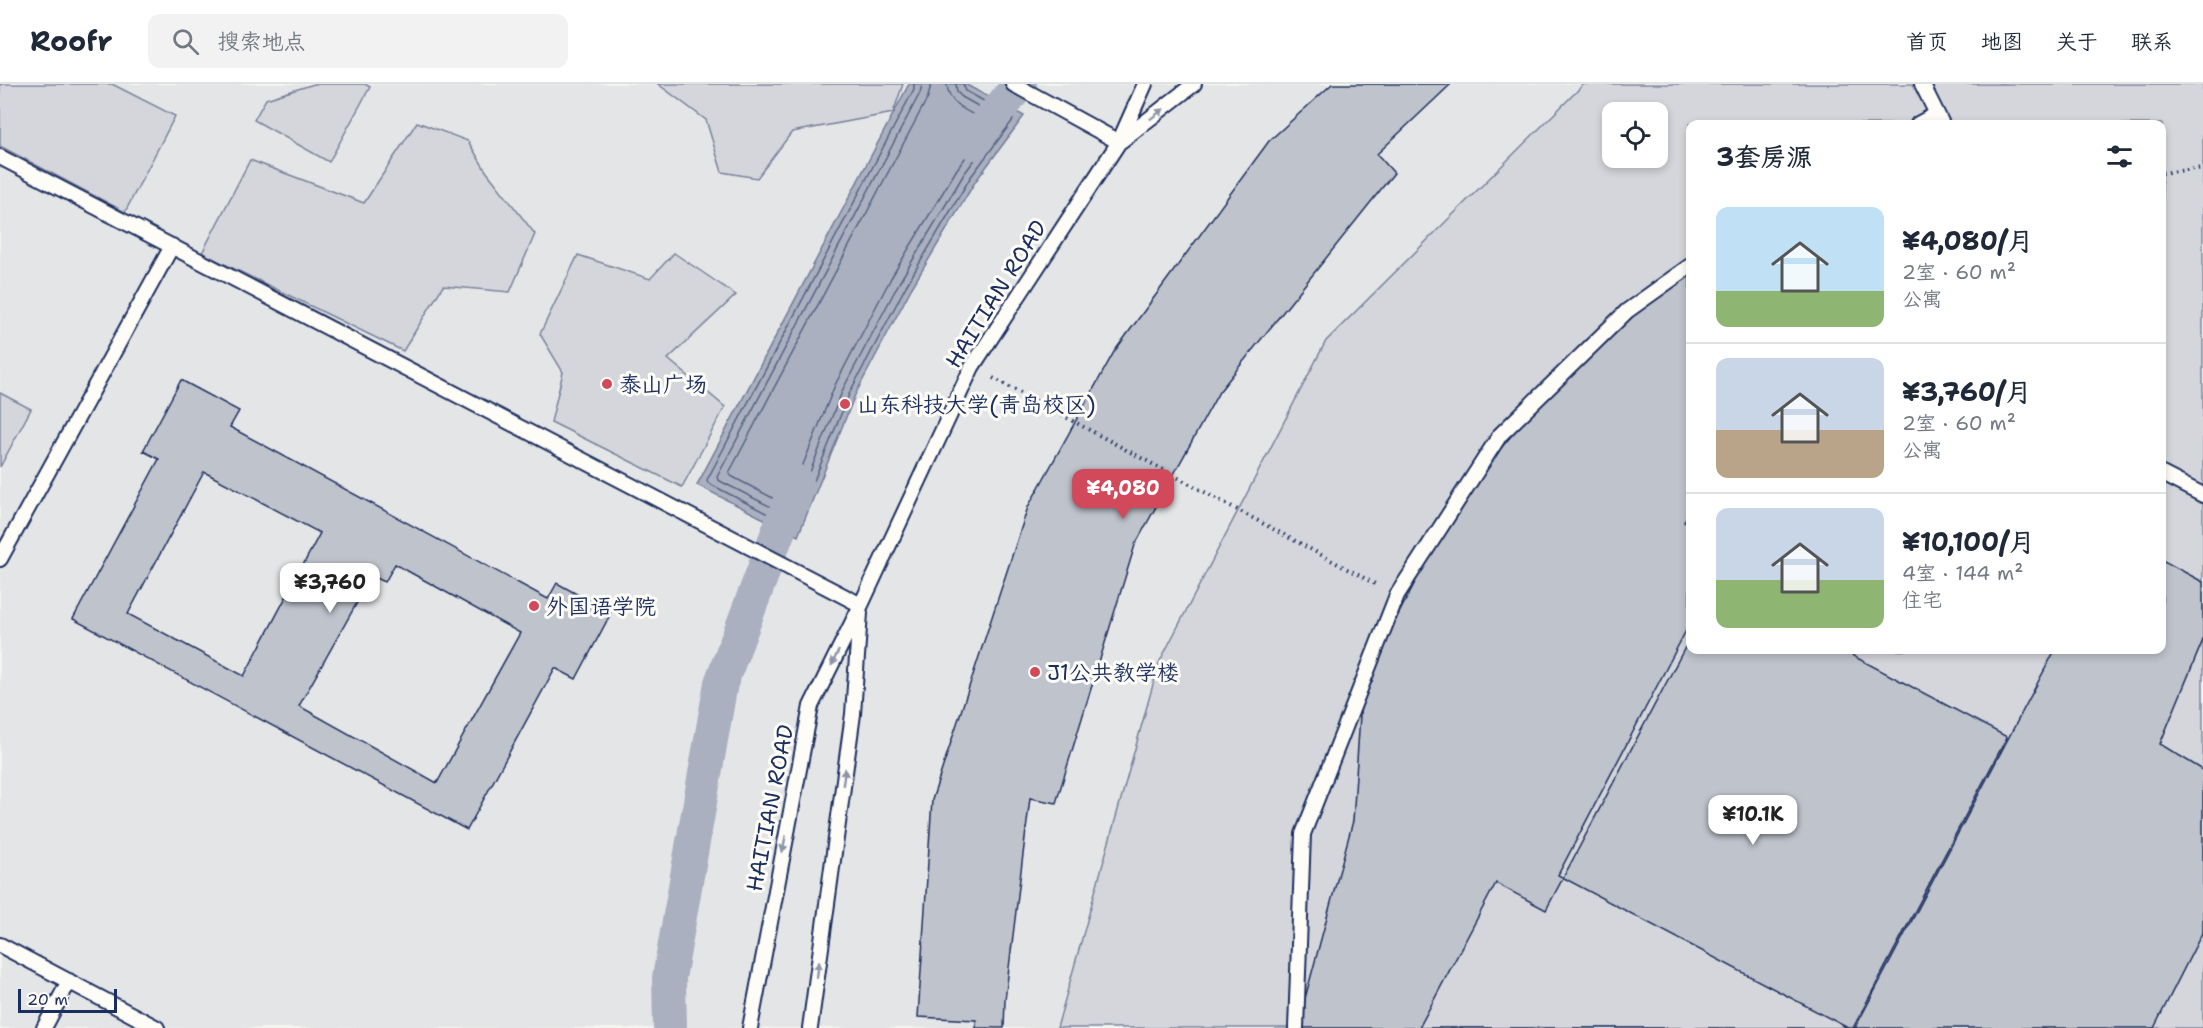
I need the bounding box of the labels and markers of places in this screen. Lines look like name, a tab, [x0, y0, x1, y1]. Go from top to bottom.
place label: 泰山广场	[619, 370, 707, 399]
marker: 泰山广场	[600, 377, 614, 391]
place label: 山东科技大学(青岛校区)	[857, 390, 1096, 419]
marker: 山东科技大学(青岛校区)	[838, 397, 852, 411]
pin: ¥4,080	[1074, 469, 1172, 520]
pin: ¥3,760	[281, 563, 379, 614]
place label: 外国语学院	[546, 592, 656, 621]
marker: 外国语学院	[527, 599, 541, 613]
place label: J1公共教学楼	[1047, 658, 1179, 687]
marker: J1公共教学楼	[1028, 665, 1042, 679]
pin: ¥10.1K	[1704, 795, 1802, 846]

